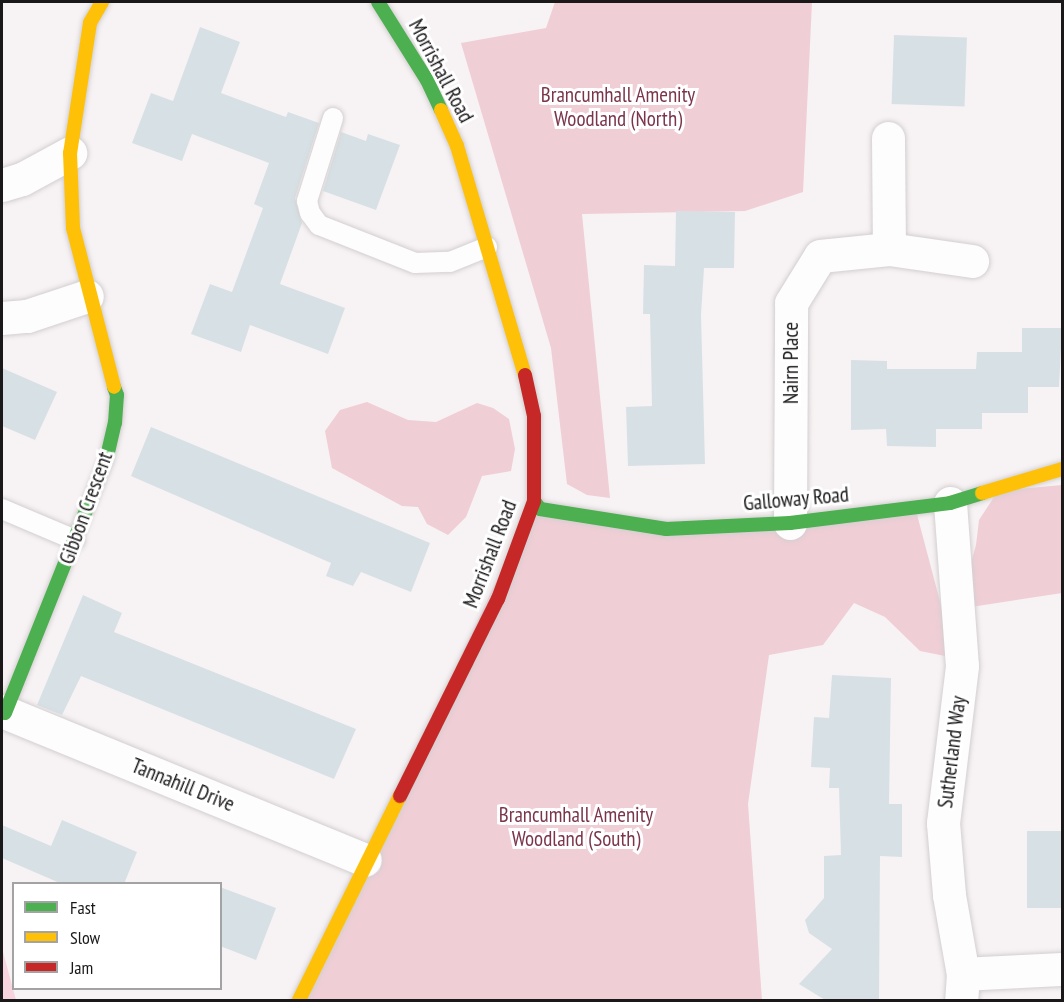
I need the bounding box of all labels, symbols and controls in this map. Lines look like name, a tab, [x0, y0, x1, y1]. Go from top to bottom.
street label: Morrishall Road	[403, 15, 479, 127]
park label: Brancumhall Amenity Woodland (North)	[540, 82, 696, 132]
street label: Nairn Place	[778, 322, 804, 404]
street label: Gibbon Crescent	[54, 448, 118, 568]
street label: Galloway Road	[742, 482, 850, 516]
street label: Morrishall Road	[458, 497, 522, 611]
street label: Sutherland Way	[933, 694, 971, 810]
street label: Tannahill Drive	[128, 753, 238, 817]
park label: Brancumhall Amenity Woodland (South)	[498, 802, 654, 852]
legend	[12, 882, 222, 990]
text: Fast	[70, 896, 96, 919]
text: Slow	[70, 926, 100, 949]
text: Jam	[70, 956, 93, 979]

